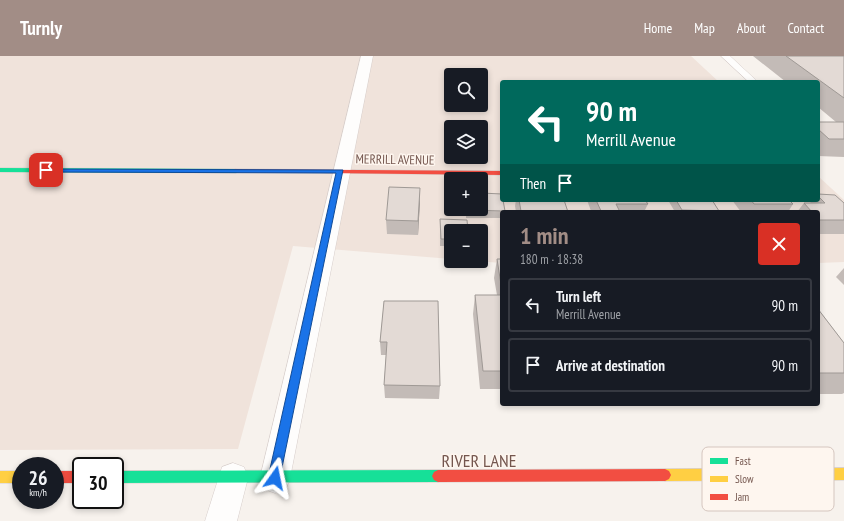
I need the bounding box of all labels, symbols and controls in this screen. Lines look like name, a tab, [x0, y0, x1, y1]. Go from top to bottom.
text: Turnly	[20, 16, 62, 40]
text: Home	[644, 19, 672, 37]
text: Map	[694, 19, 715, 37]
text: About	[737, 19, 766, 37]
text: Contact	[788, 19, 824, 37]
map controls	[444, 68, 488, 268]
button: search	[444, 68, 488, 112]
text: 90 m	[586, 92, 637, 129]
icon: left	[520, 96, 572, 148]
button: layers	[444, 120, 488, 164]
text: Merrill Avenue	[586, 128, 676, 151]
street label: MERRILL AVENUE	[355, 150, 434, 169]
pin	[29, 153, 63, 187]
icon: arrive	[35, 159, 57, 181]
button: +	[444, 172, 488, 216]
icon: arrive	[554, 172, 576, 194]
text: Then	[520, 174, 546, 193]
text: 1 min	[520, 220, 568, 251]
button: close	[758, 223, 800, 265]
button: −	[444, 224, 488, 268]
text: 180 m · 18:38	[520, 251, 583, 268]
text: Turn left	[556, 287, 601, 306]
icon: left	[522, 294, 544, 316]
text: 90 m	[772, 296, 798, 315]
text: Merrill Avenue	[556, 306, 621, 323]
icon: arrive	[522, 354, 544, 376]
text: Arrive at destination	[556, 356, 665, 375]
text: 90 m	[772, 356, 798, 375]
legend	[702, 447, 834, 511]
street label: RIVER LANE	[442, 449, 516, 472]
text: Fast	[735, 454, 751, 468]
speed limit sign: 30	[72, 457, 124, 509]
position arrow	[254, 457, 296, 499]
text: 26	[28, 465, 48, 491]
text: Slow	[735, 472, 754, 486]
text: km/h	[29, 486, 47, 499]
text: Jam	[734, 490, 749, 504]

